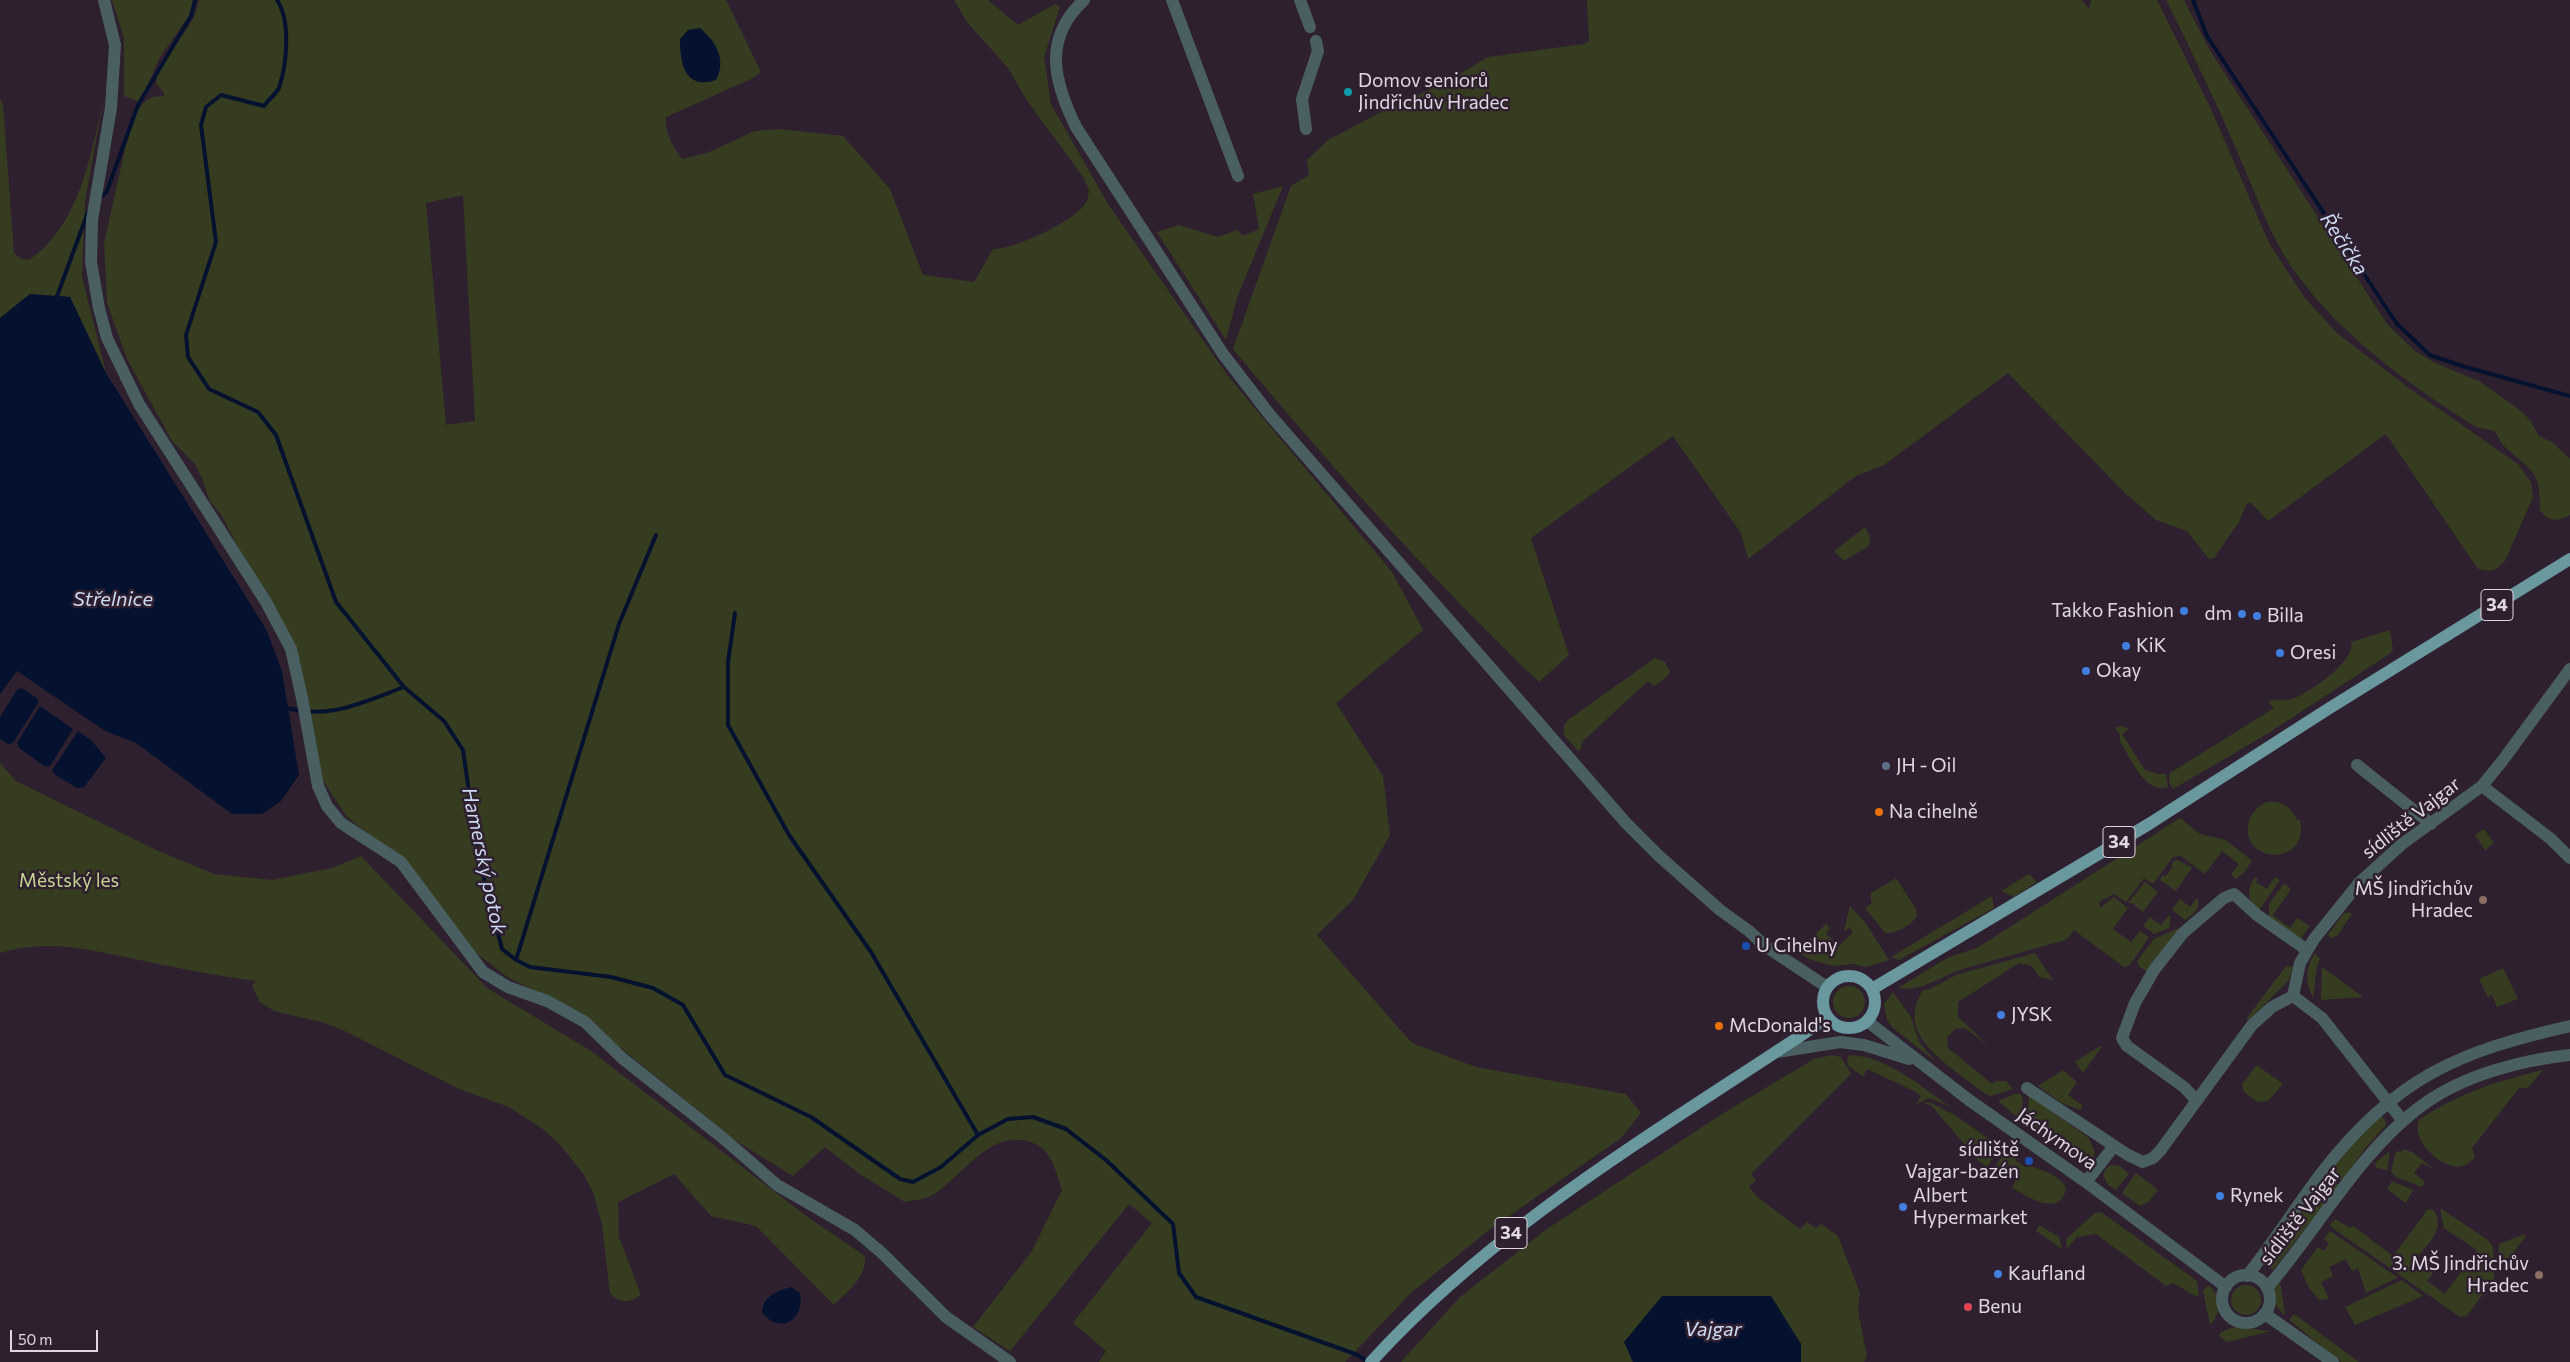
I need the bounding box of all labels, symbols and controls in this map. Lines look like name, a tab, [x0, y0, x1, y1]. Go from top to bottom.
place label: Domov seniorů Jindřichův Hradec	[1358, 70, 1509, 114]
marker: Domov seniorů Jindřichův Hradec	[1342, 86, 1354, 98]
water label: Řečička	[2315, 208, 2373, 280]
water label: Střelnice	[73, 587, 153, 611]
road number: 34	[2481, 590, 2513, 620]
place label: Takko Fashion	[2051, 600, 2174, 622]
place label: dm	[2204, 603, 2232, 625]
marker: Takko Fashion	[2178, 605, 2190, 617]
place label: Billa	[2267, 605, 2304, 627]
marker: dm	[2236, 608, 2248, 620]
marker: Billa	[2251, 610, 2263, 622]
place label: KiK	[2136, 635, 2166, 657]
marker: KiK	[2120, 640, 2132, 652]
place label: Oresi	[2290, 642, 2336, 664]
marker: Oresi	[2274, 647, 2286, 659]
place label: Okay	[2096, 660, 2141, 682]
marker: Okay	[2080, 665, 2092, 677]
place label: JH - Oil	[1896, 755, 1956, 777]
marker: JH - Oil	[1880, 760, 1892, 772]
street label: sídliště Vajgar	[2357, 772, 2465, 864]
water label: Hamerský potok	[457, 785, 511, 937]
place label: Na cihelně	[1889, 801, 1978, 823]
marker: Na cihelně	[1873, 806, 1885, 818]
road number: 34	[2103, 826, 2135, 858]
park label: Městský les	[19, 870, 119, 892]
place label: MŠ Jindřichův Hradec	[2355, 878, 2473, 922]
marker: MŠ Jindřichův Hradec	[2477, 894, 2489, 906]
place label: U Cihelny	[1756, 935, 1838, 957]
marker: U Cihelny	[1740, 940, 1752, 952]
place label: JYSK	[2011, 1004, 2052, 1026]
marker: JYSK	[1995, 1009, 2007, 1021]
place label: McDonald's	[1729, 1015, 1831, 1037]
marker: McDonald's	[1713, 1020, 1725, 1032]
street label: Jáchymova	[2013, 1103, 2101, 1175]
place label: sídliště Vajgar-bazén	[1905, 1139, 2019, 1183]
marker: sídliště Vajgar-bazén	[2023, 1155, 2035, 1167]
street label: sídliště Vajgar	[2254, 1162, 2346, 1270]
place label: Albert Hypermarket	[1913, 1185, 2028, 1229]
place label: Rynek	[2230, 1185, 2284, 1207]
marker: Rynek	[2214, 1190, 2226, 1202]
marker: Albert Hypermarket	[1897, 1201, 1909, 1213]
road number: 34	[1495, 1218, 1527, 1248]
place label: 3. MŠ Jindřichův Hradec	[2392, 1253, 2529, 1297]
place label: Kaufland	[2008, 1263, 2085, 1285]
marker: Kaufland	[1992, 1268, 2004, 1280]
marker: 3. MŠ Jindřichův Hradec	[2533, 1269, 2545, 1281]
place label: Benu	[1978, 1296, 2022, 1318]
marker: Benu	[1962, 1301, 1974, 1313]
water label: Vajgar	[1684, 1317, 1742, 1341]
scale bar	[12, 1320, 100, 1352]
text: 50 m	[18, 1330, 52, 1348]

